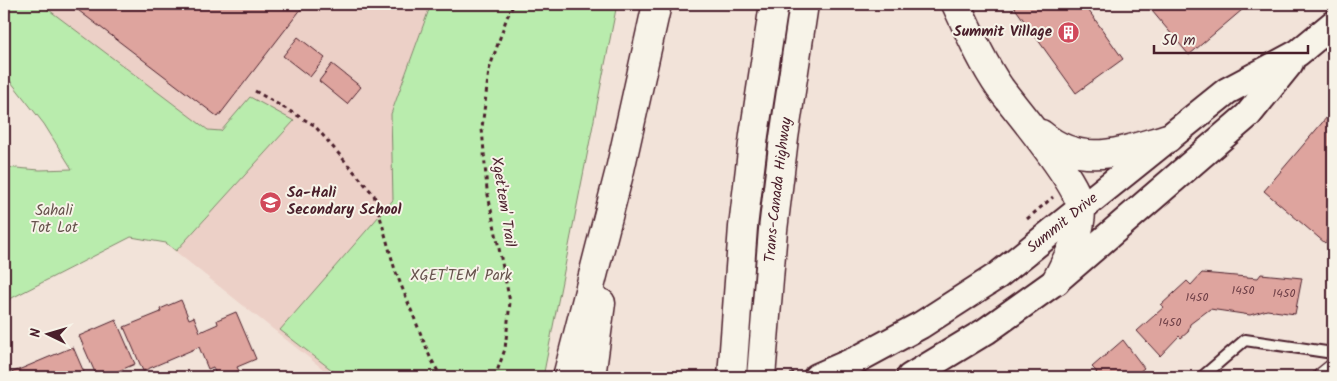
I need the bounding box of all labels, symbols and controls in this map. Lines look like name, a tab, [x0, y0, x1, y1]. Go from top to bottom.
place label: Summit Village	[953, 20, 1053, 44]
building icon: Summit Village	[1056, 20, 1080, 44]
scale bar	[1154, 22, 1308, 54]
text: 50 m	[1162, 29, 1196, 53]
street label: Trans-Canada Highway	[758, 115, 799, 263]
street label: Xget'tem' Trail	[484, 155, 522, 249]
place label: Sa-Hali Secondary School	[287, 181, 402, 222]
street label: Summit Drive	[1022, 187, 1104, 259]
school or university icon: Sa-Hali Secondary School	[259, 190, 283, 214]
park label: Sahali Tot Lot	[30, 199, 78, 240]
park label: XGET'TEM' Park	[410, 264, 513, 288]
house number: 1450	[1232, 281, 1254, 300]
house number: 1450	[1273, 284, 1295, 303]
house number: 1450	[1186, 288, 1208, 307]
north arrow	[22, 308, 72, 358]
house number: 1450	[1159, 313, 1181, 332]
text: N	[25, 327, 47, 338]

